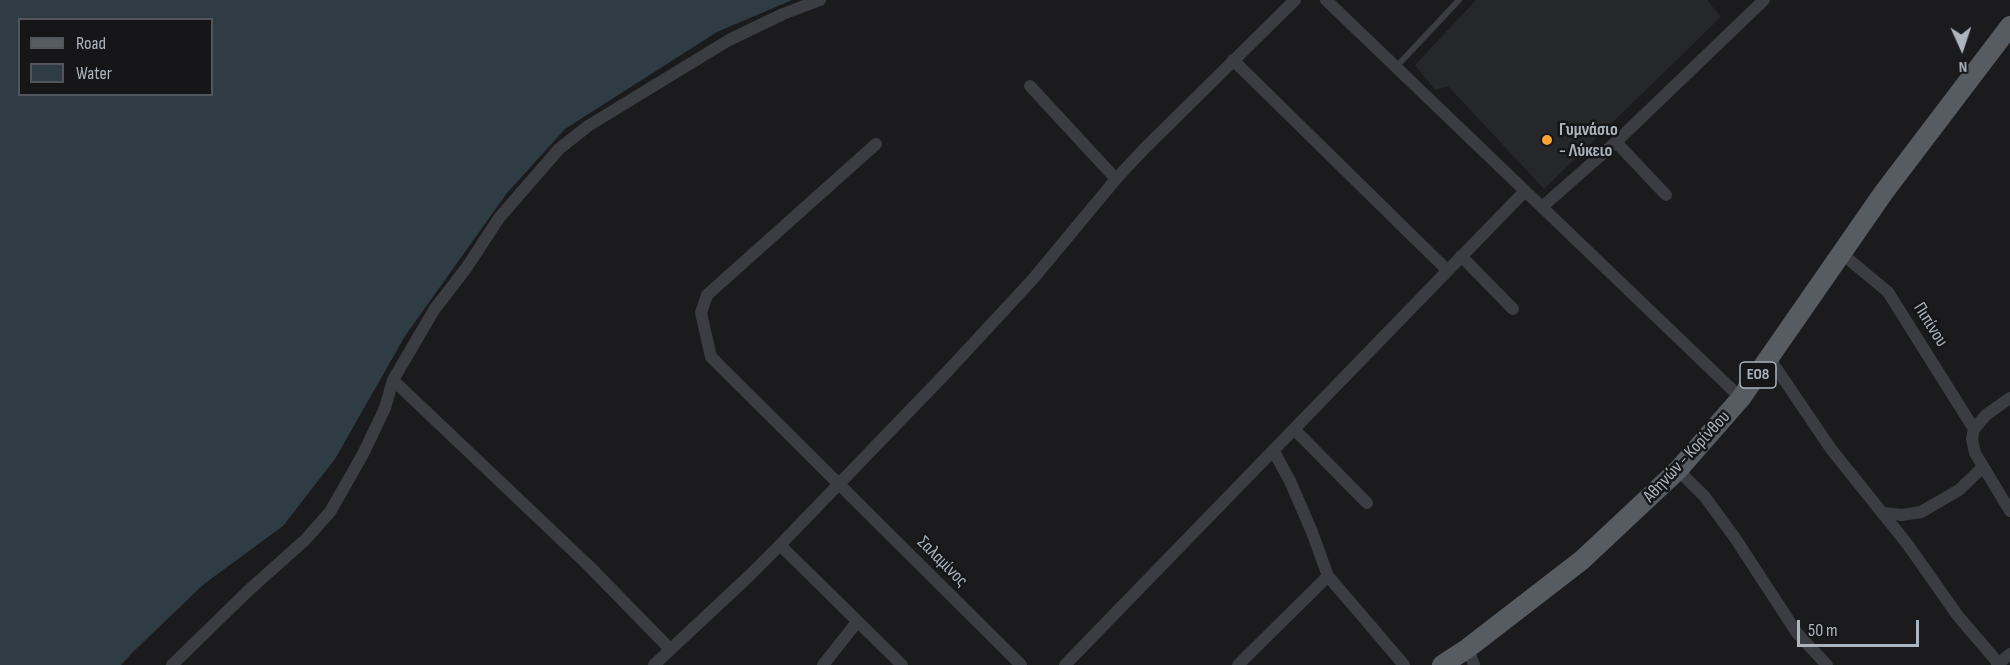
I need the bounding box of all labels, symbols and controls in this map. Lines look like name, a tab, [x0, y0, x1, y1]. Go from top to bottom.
legend	[18, 18, 213, 96]
north arrow	[1932, 18, 1992, 78]
text: Road	[76, 33, 106, 54]
text: N	[1958, 57, 1968, 76]
text: Water	[76, 63, 112, 84]
place label: Γυμνάσιο - Λύκειο	[1559, 119, 1618, 162]
marker: Γυμνάσιο - Λύκειο	[1540, 133, 1554, 147]
street label: Πιπίνου	[1908, 299, 1952, 351]
road number: ΕΟ8	[1740, 362, 1776, 388]
street label: Αθηνών - Κορίνθου	[1639, 407, 1735, 507]
street label: Σαλαμίνος	[912, 532, 972, 592]
scale bar	[1800, 608, 1922, 646]
text: 50 m	[1808, 620, 1838, 641]

